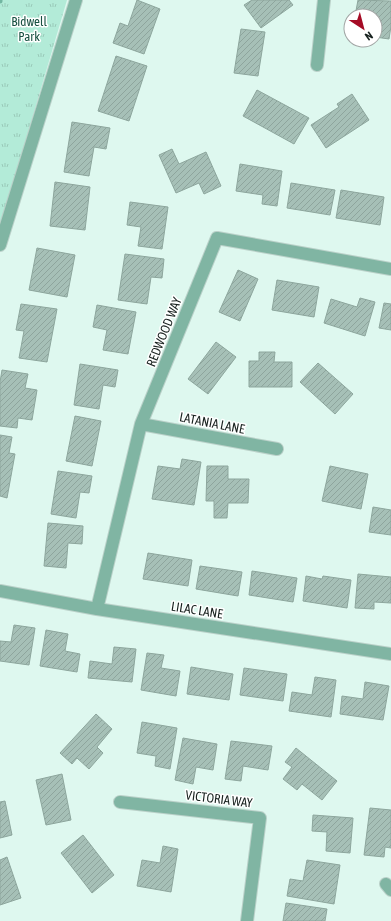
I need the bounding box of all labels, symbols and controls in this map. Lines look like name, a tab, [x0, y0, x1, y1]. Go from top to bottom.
north arrow	[343, 8, 383, 48]
park label: Bidwell Park	[11, 14, 47, 44]
text: N	[363, 29, 375, 43]
street label: REDWOOD WAY	[143, 295, 185, 369]
street label: LATANIA LANE	[178, 409, 246, 437]
street label: LILAC LANE	[170, 599, 224, 622]
street label: VICTORIA WAY	[185, 787, 253, 811]

